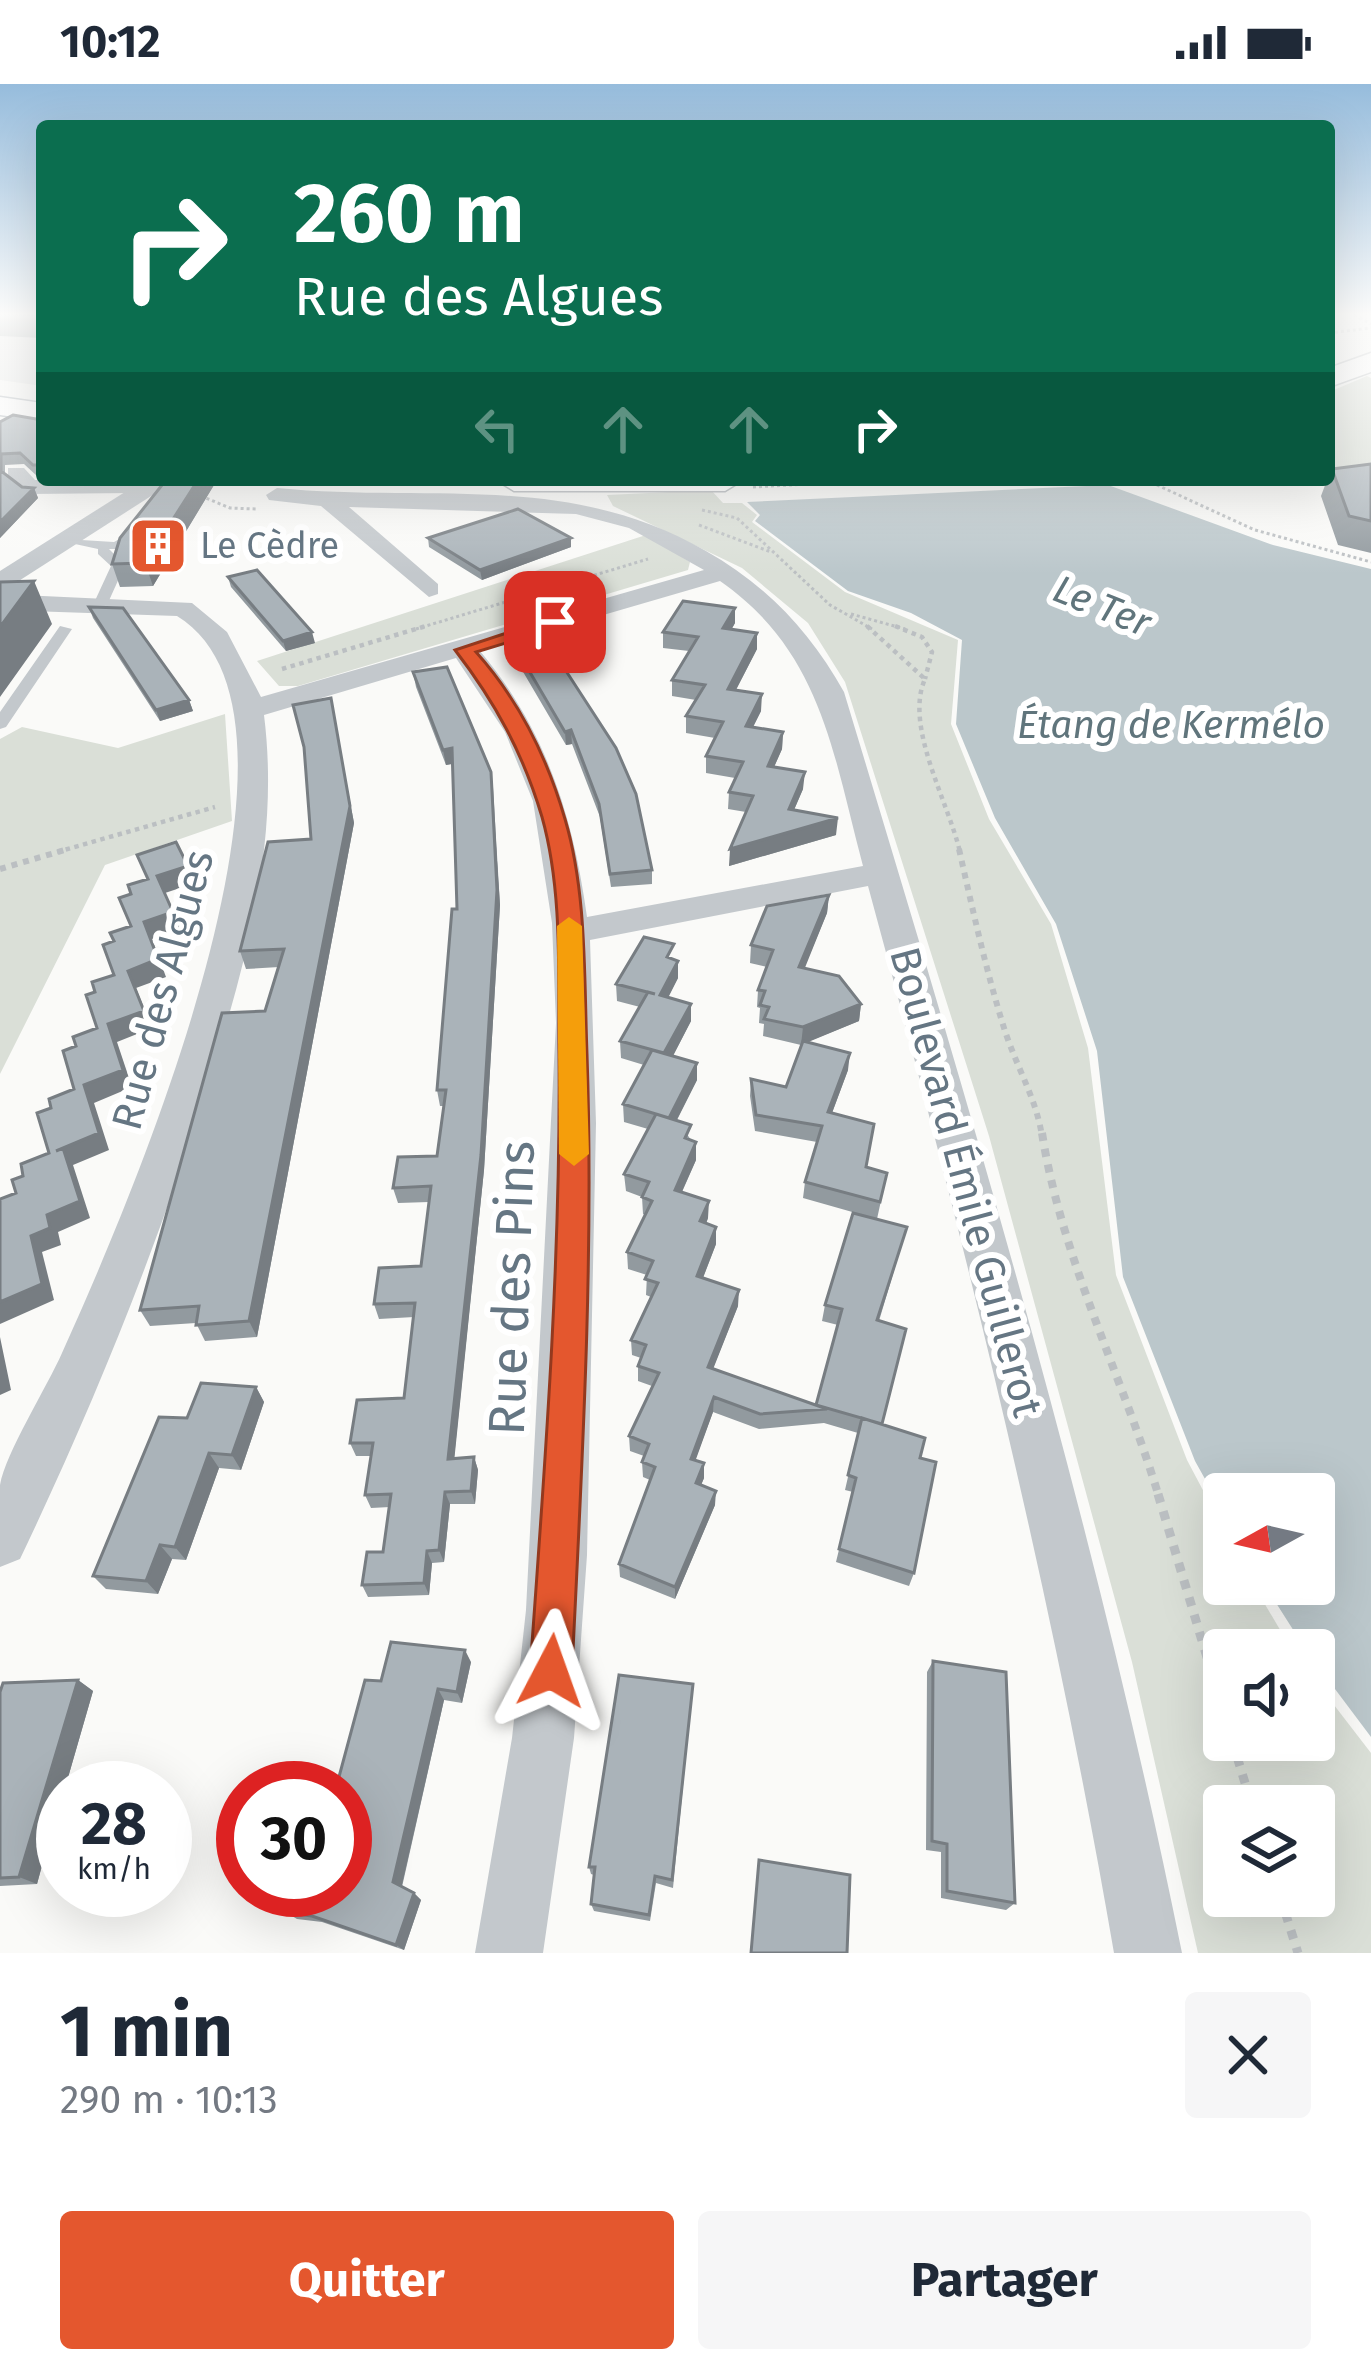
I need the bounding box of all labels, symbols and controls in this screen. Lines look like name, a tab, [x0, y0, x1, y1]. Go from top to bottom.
text: 10:12	[60, 15, 161, 69]
text: 260 m	[294, 163, 525, 264]
icon: right	[96, 168, 252, 324]
text: Rue des Algues	[294, 265, 663, 329]
icon: left	[464, 396, 530, 462]
icon: ahead	[590, 396, 656, 462]
icon: ahead	[716, 396, 782, 462]
icon: right	[842, 396, 908, 462]
building icon: Le Cèdre	[127, 515, 189, 577]
place label: Le Cèdre	[200, 524, 339, 568]
water label: Le Ter	[1046, 566, 1159, 647]
pin	[504, 571, 606, 673]
icon: arrive	[522, 589, 588, 655]
water label: Étang de Kermélo	[1017, 702, 1325, 748]
street label: Rue des Algues	[102, 845, 224, 1135]
street label: Boulevard Émile Guillerot	[879, 942, 1053, 1423]
street label: Rue des Pins	[476, 1139, 548, 1437]
north arrow	[1203, 1473, 1335, 1605]
map controls	[1203, 1473, 1335, 1917]
position arrow	[488, 1608, 614, 1734]
button: sound	[1203, 1629, 1335, 1761]
speed limit sign: 30	[216, 1761, 372, 1917]
button: layers	[1203, 1785, 1335, 1917]
text: 28	[81, 1788, 147, 1860]
text: km/h	[77, 1851, 151, 1887]
text: 1 min	[60, 1989, 233, 2075]
button: close	[1185, 1992, 1311, 2118]
text: 290 m · 10:13	[60, 2077, 278, 2123]
button: Quitter	[60, 2211, 674, 2349]
button: Partager	[698, 2211, 1311, 2349]

